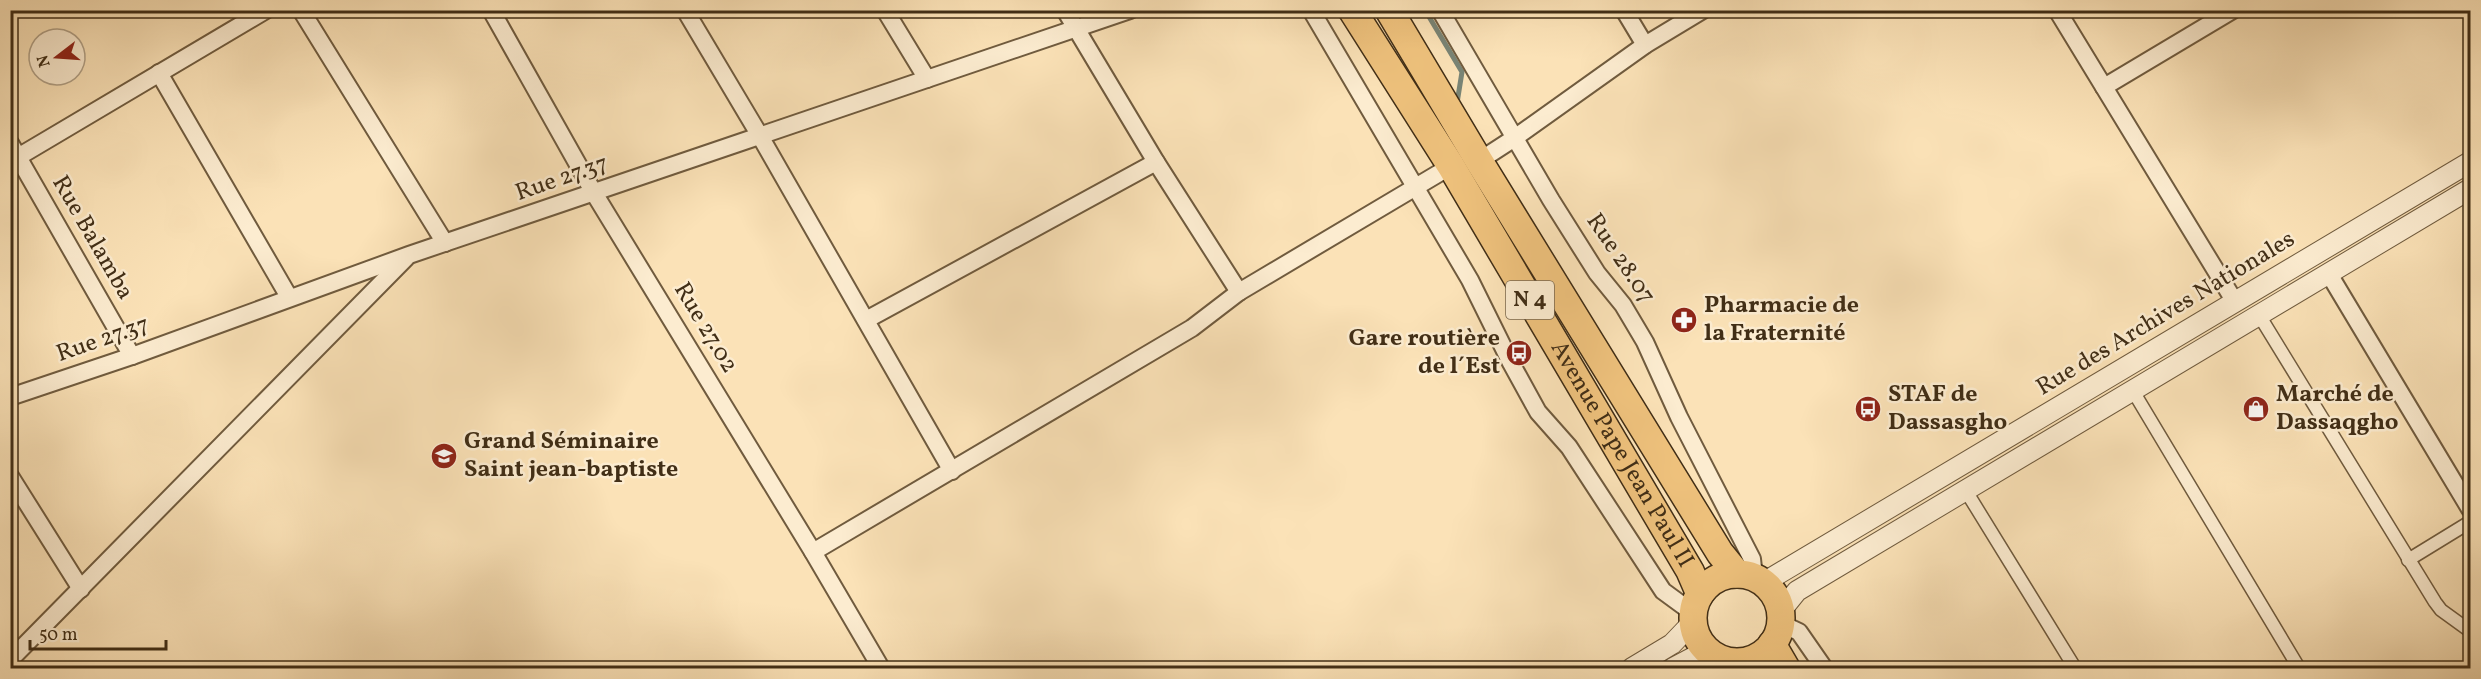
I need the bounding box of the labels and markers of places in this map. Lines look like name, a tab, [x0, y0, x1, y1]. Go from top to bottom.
place label: Pharmacie de la Fraternité	[1704, 289, 1859, 351]
pharmacy icon: Pharmacie de la Fraternité	[1669, 305, 1699, 335]
place label: Gare routière de l´Est	[1348, 322, 1500, 384]
bus stop icon: Gare routière de l´Est	[1504, 338, 1534, 368]
place label: STAF de Dassasgho	[1888, 378, 2007, 440]
place label: Marché de Dassaqgho	[2276, 378, 2399, 440]
bus stop icon: STAF de Dassasgho	[1853, 394, 1883, 424]
shop icon: Marché de Dassaqgho	[2241, 394, 2271, 424]
place label: Grand Séminaire Saint jean-baptiste	[464, 425, 678, 487]
school or university icon: Grand Séminaire Saint jean-baptiste	[429, 441, 459, 471]

